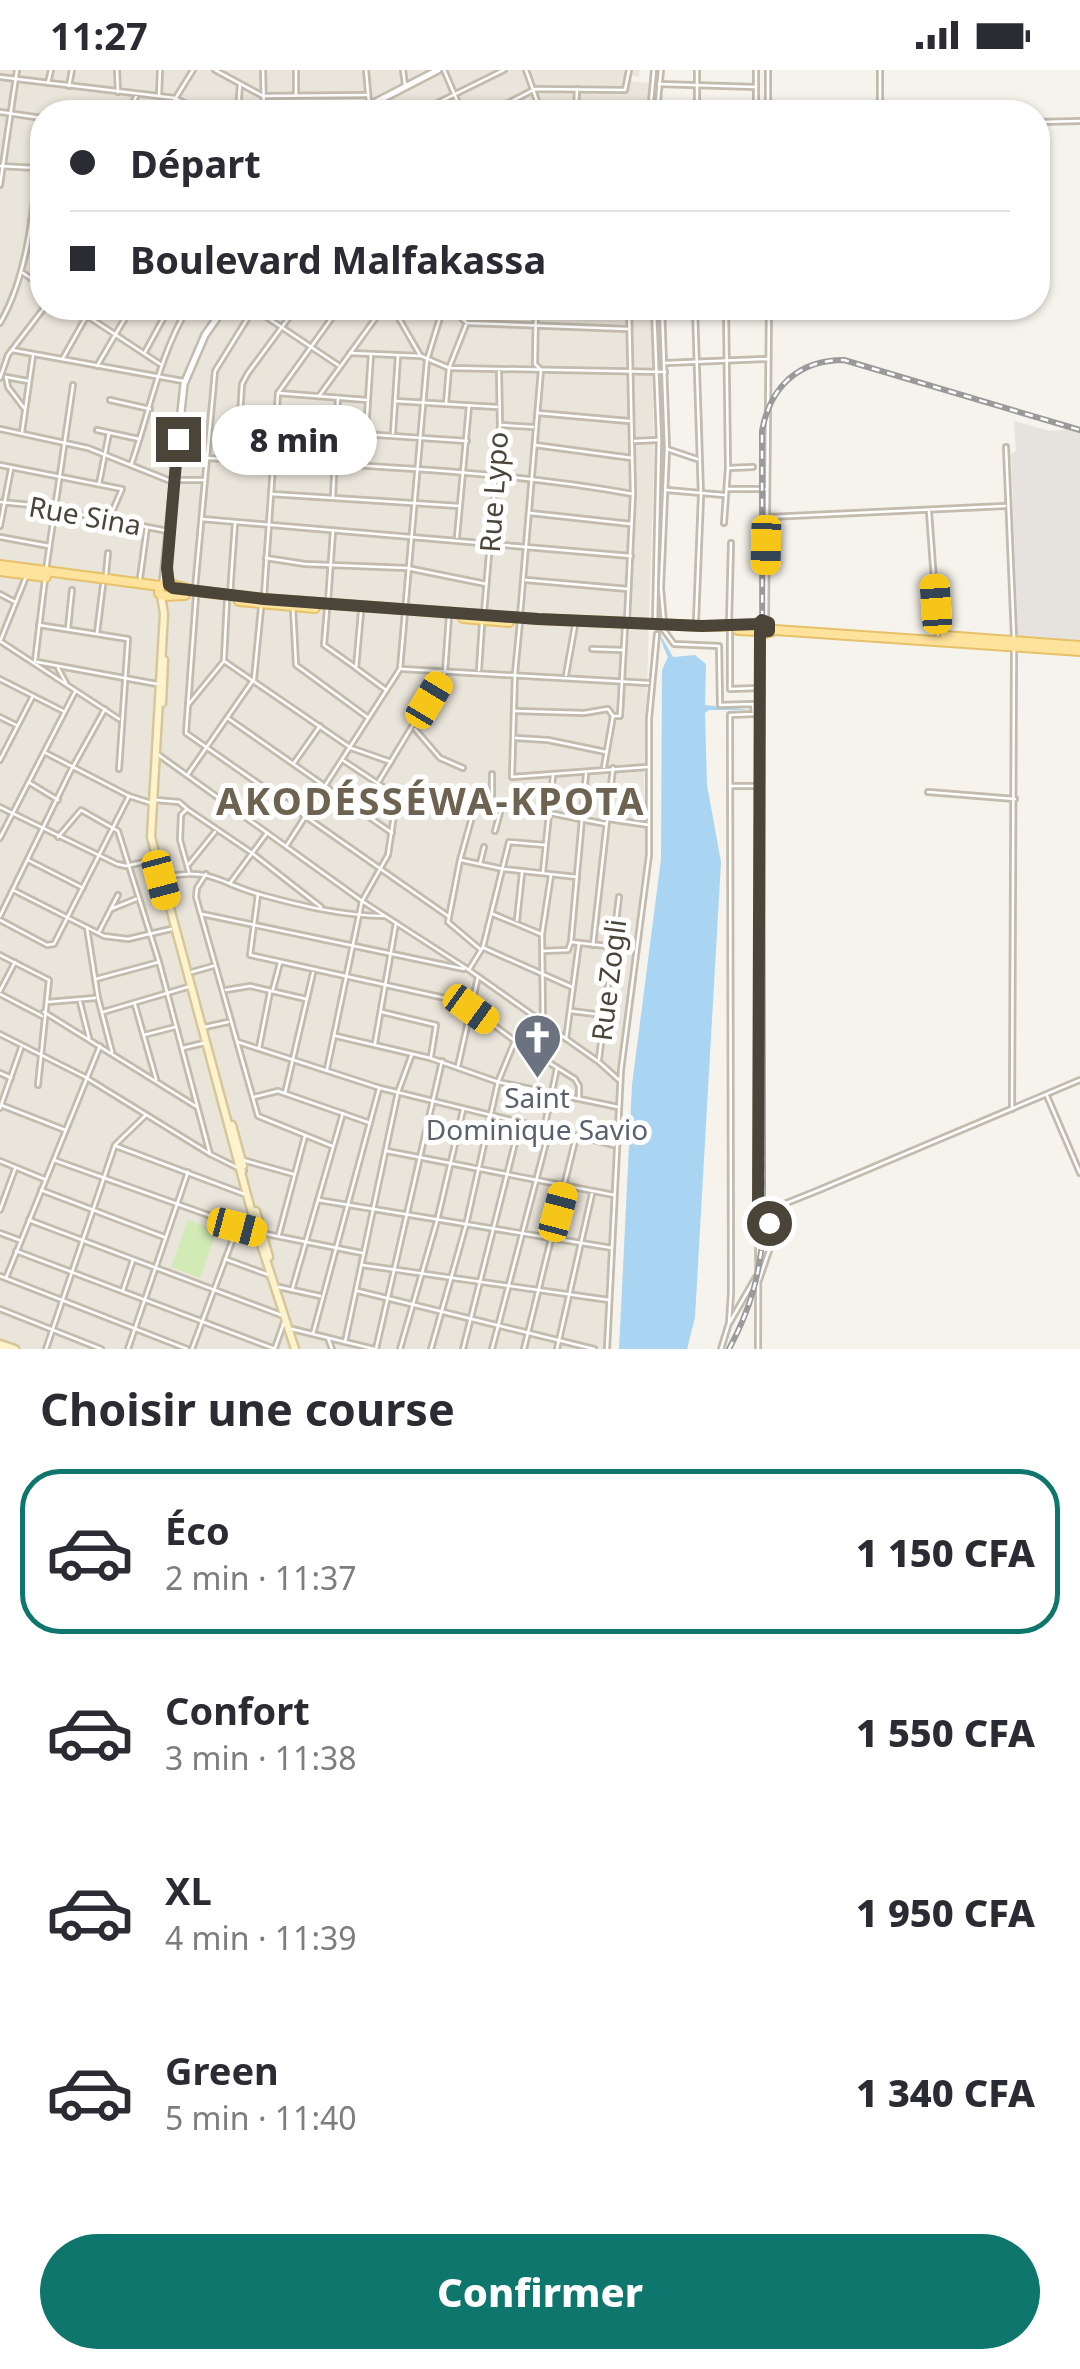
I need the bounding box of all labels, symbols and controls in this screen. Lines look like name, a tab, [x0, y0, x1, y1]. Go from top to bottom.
text: 11:27	[50, 9, 148, 61]
text: Départ	[130, 137, 261, 189]
text: Boulevard Malfakassa	[130, 233, 546, 285]
callout: 8 min	[213, 404, 378, 474]
route end	[156, 417, 201, 462]
text: 8 min	[250, 418, 339, 461]
street label: Rue Lypo	[470, 430, 516, 554]
street label: Rue Sina	[26, 486, 144, 544]
car	[750, 515, 782, 575]
car	[919, 573, 953, 635]
car	[401, 667, 457, 733]
district label: AKODÉSSÉWA-KPOTA	[216, 774, 646, 826]
car	[139, 847, 183, 913]
street label: Rue Zogli	[582, 917, 634, 1043]
car	[438, 979, 504, 1039]
church icon: Saint Dominique Savio	[511, 1012, 563, 1080]
place label: Saint Dominique Savio	[426, 1078, 648, 1148]
car	[536, 1179, 580, 1245]
route start	[747, 1201, 792, 1246]
car	[204, 1205, 270, 1249]
text: Choisir une course	[40, 1378, 455, 1439]
text: Éco	[165, 1504, 230, 1556]
icon: car	[45, 1507, 135, 1597]
text: 1 150 CFA	[856, 1526, 1035, 1578]
text: 2 min · 11:37	[165, 1556, 357, 1599]
text: Confort	[165, 1684, 310, 1736]
icon: car	[45, 1687, 135, 1777]
text: 1 550 CFA	[856, 1706, 1035, 1758]
text: 3 min · 11:38	[165, 1736, 357, 1779]
text: XL	[165, 1864, 212, 1916]
icon: car	[45, 1867, 135, 1957]
text: 1 950 CFA	[856, 1886, 1035, 1938]
text: 4 min · 11:39	[165, 1916, 357, 1959]
text: Green	[165, 2044, 279, 2096]
icon: car	[45, 2047, 135, 2137]
text: 1 340 CFA	[856, 2066, 1035, 2118]
text: 5 min · 11:40	[165, 2096, 357, 2139]
button: Confirmer	[40, 2234, 1040, 2349]

